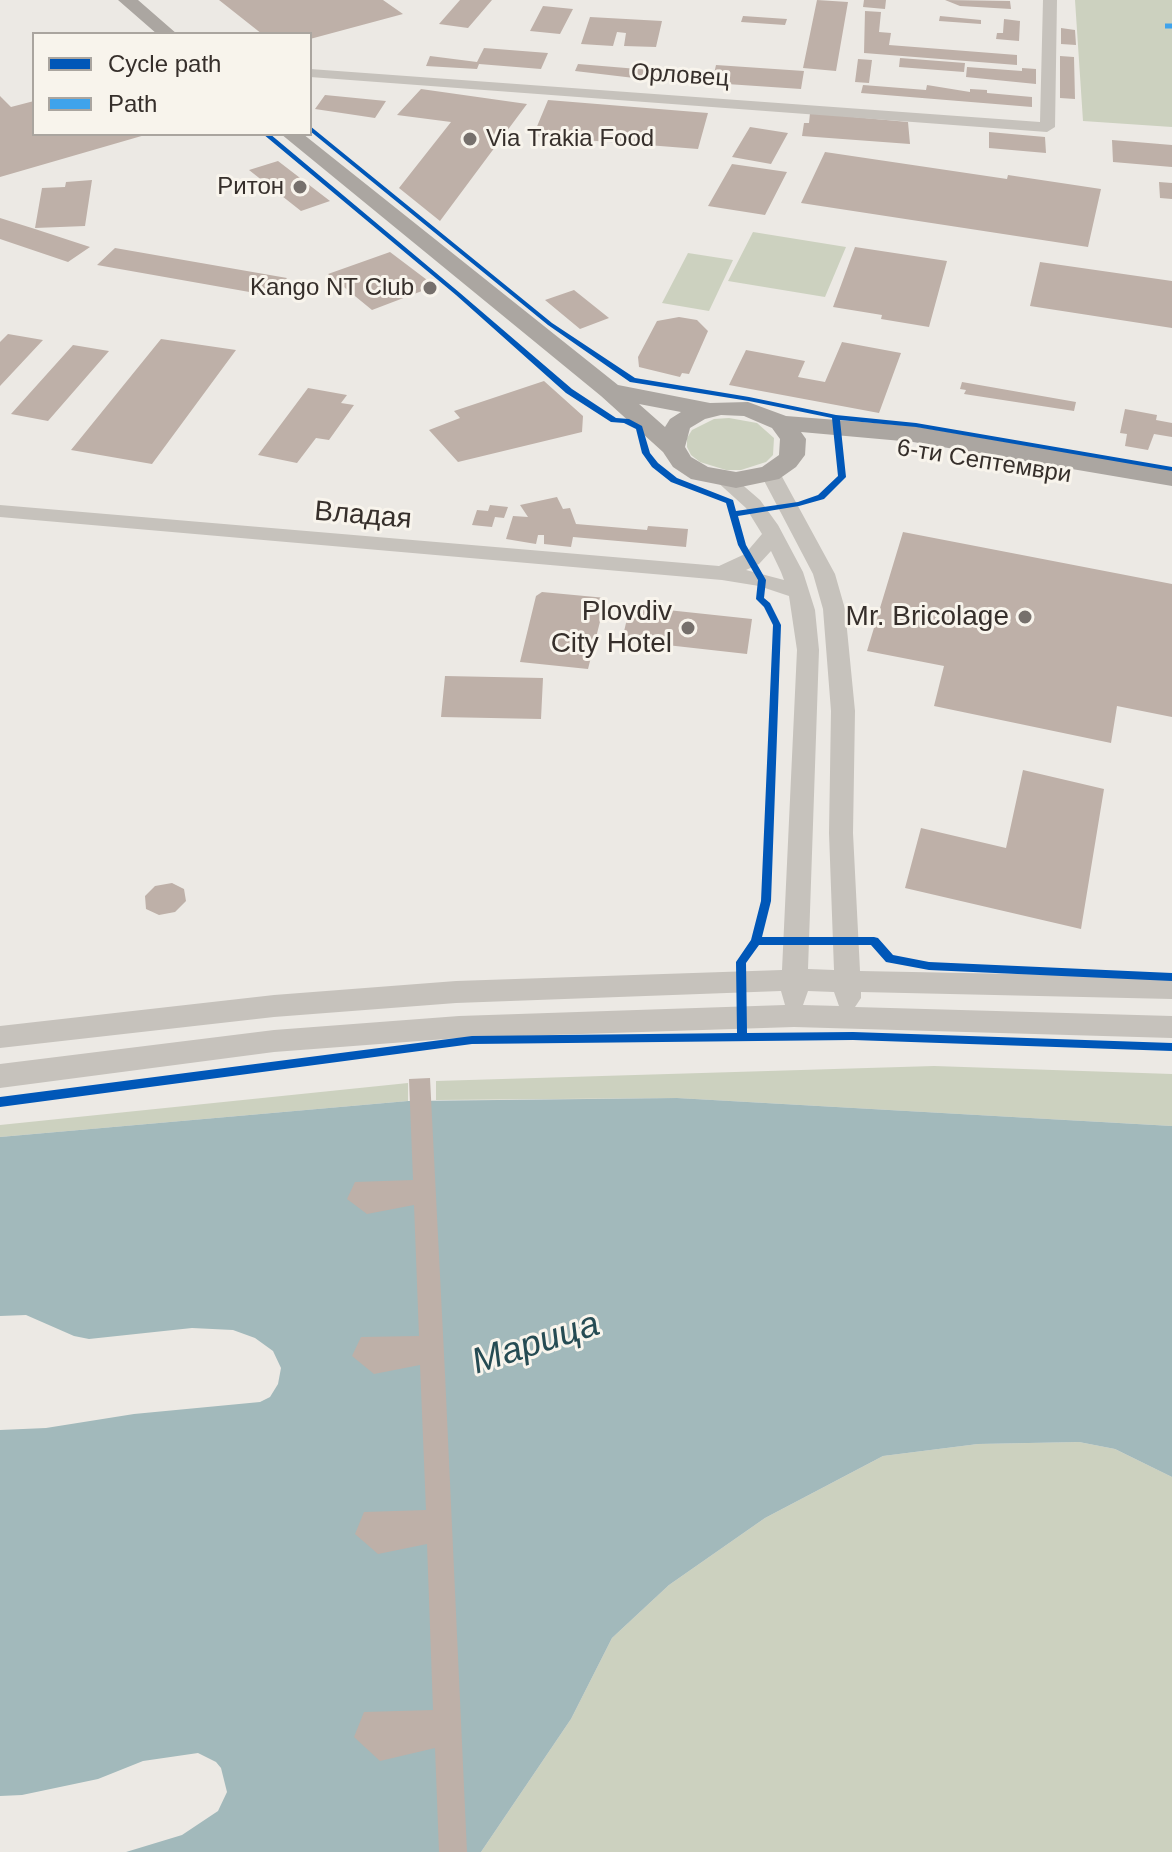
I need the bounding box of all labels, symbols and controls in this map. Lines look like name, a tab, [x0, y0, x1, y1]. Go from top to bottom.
legend	[32, 32, 312, 136]
text: Cycle path	[108, 50, 221, 77]
street label: Орловец	[630, 58, 730, 94]
text: Path	[108, 90, 157, 117]
place label: Via Trakia Food	[486, 125, 654, 153]
marker: Via Trakia Food	[461, 130, 479, 148]
place label: Ритон	[217, 173, 284, 201]
marker: Ритон	[291, 178, 309, 196]
place label: Kango NT Club	[250, 274, 414, 302]
marker: Kango NT Club	[421, 279, 439, 297]
street label: 6-ти Септември	[895, 434, 1073, 490]
street label: Владая	[313, 495, 413, 537]
place label: Plovdiv City Hotel	[551, 595, 672, 661]
place label: Mr. Bricolage	[846, 600, 1009, 634]
marker: Mr. Bricolage	[1016, 608, 1034, 626]
marker: Plovdiv City Hotel	[679, 619, 697, 637]
water label: Марица	[467, 1303, 605, 1385]

